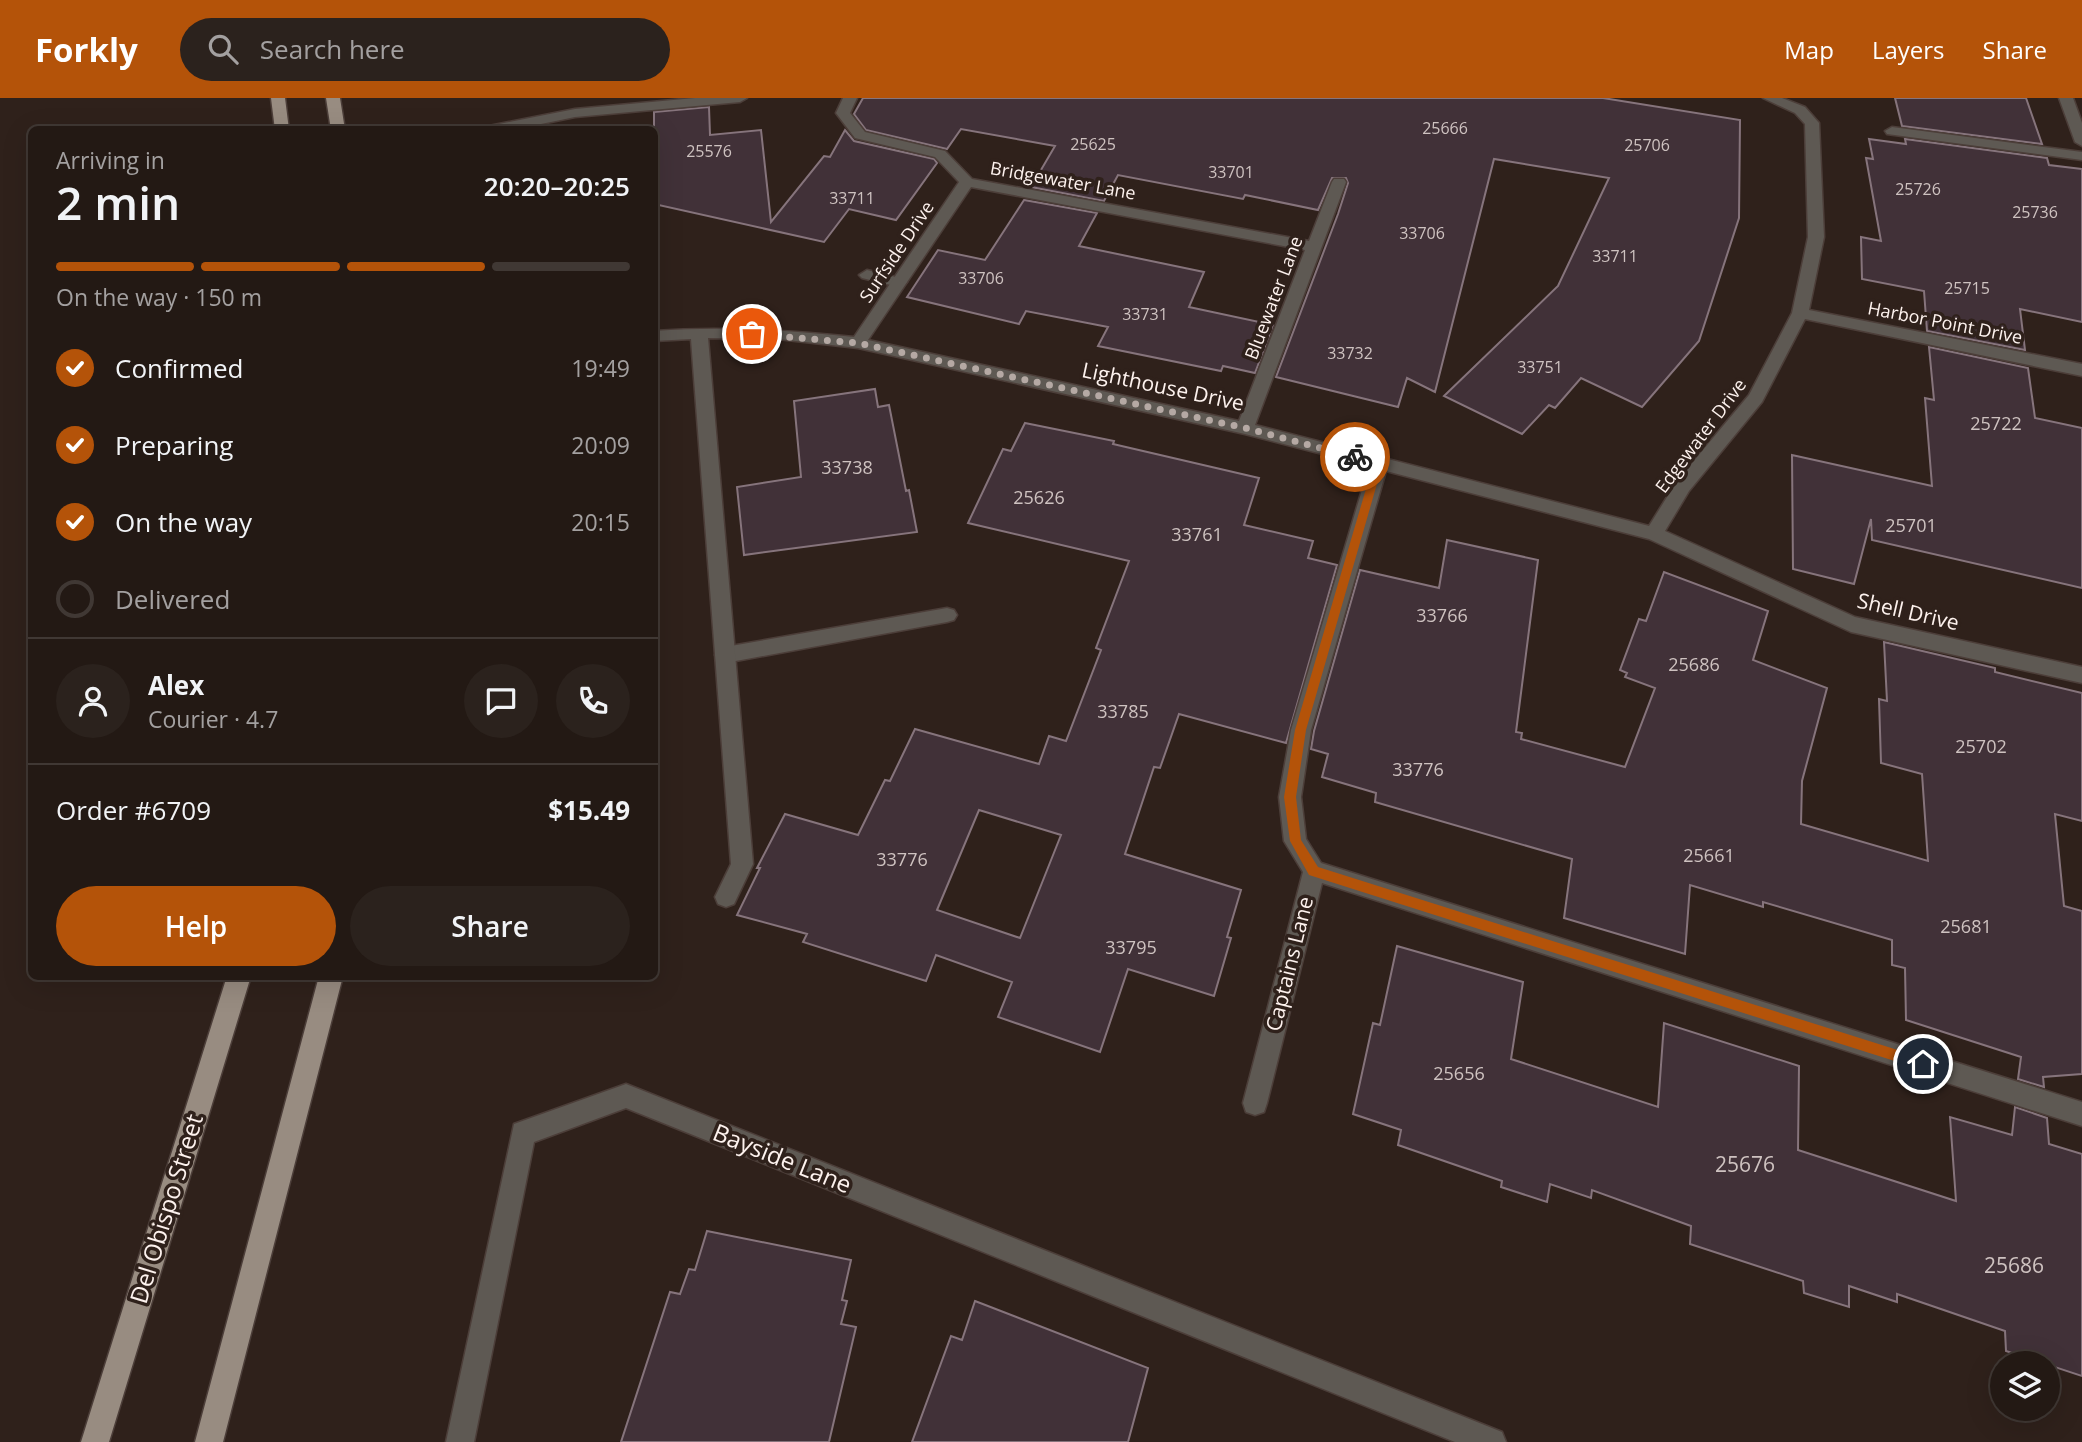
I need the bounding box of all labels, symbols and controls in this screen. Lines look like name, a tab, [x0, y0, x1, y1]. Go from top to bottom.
search box	[180, 18, 670, 81]
text: Forkly	[35, 27, 138, 72]
icon: search	[204, 30, 242, 68]
text: Search here	[260, 31, 405, 67]
text: Map	[1784, 33, 1834, 66]
text: Layers	[1872, 33, 1945, 66]
text: Share	[1983, 33, 2047, 66]
house number: 25666	[1422, 117, 1468, 139]
house number: 25625	[1070, 133, 1116, 155]
house number: 25706	[1624, 134, 1670, 156]
house number: 25576	[686, 140, 732, 162]
text: Arriving in	[56, 144, 165, 176]
street label: Bridgewater Lane	[988, 155, 1138, 205]
house number: 33701	[1208, 161, 1254, 183]
text: 20:20–20:25	[484, 168, 630, 204]
text: 2 min	[56, 171, 180, 233]
house number: 25726	[1895, 178, 1941, 200]
house number: 33711	[829, 187, 875, 209]
street label: Surfside Drive	[853, 196, 939, 307]
house number: 25736	[2012, 201, 2058, 223]
house number: 33706	[1399, 222, 1445, 244]
street label: Bluewater Lane	[1239, 232, 1308, 363]
house number: 33711	[1592, 245, 1638, 267]
house number: 33706	[958, 267, 1004, 289]
house number: 25715	[1944, 277, 1990, 299]
text: On the way · 150 m	[56, 281, 262, 313]
street label: Harbor Point Drive	[1866, 295, 2024, 349]
house number: 33731	[1122, 303, 1168, 325]
pin	[722, 304, 782, 364]
icon: bag	[733, 315, 771, 353]
house number: 33732	[1327, 342, 1373, 364]
icon: check	[56, 349, 94, 387]
text: Confirmed	[115, 350, 243, 386]
text: 19:49	[571, 352, 630, 384]
street label: Lighthouse Drive	[1080, 355, 1247, 417]
house number: 33751	[1517, 356, 1563, 378]
street label: Edgewater Drive	[1649, 373, 1751, 498]
house number: 25722	[1970, 411, 2022, 435]
courier	[1320, 422, 1390, 492]
icon: check	[56, 426, 94, 464]
text: Preparing	[115, 427, 233, 463]
text: 20:09	[571, 429, 630, 461]
icon: bike	[1336, 438, 1374, 476]
house number: 33738	[821, 455, 873, 479]
house number: 25626	[1013, 485, 1065, 509]
icon: check	[56, 503, 94, 541]
text: On the way	[115, 504, 252, 540]
text: 20:15	[571, 506, 630, 538]
house number: 25701	[1885, 513, 1937, 537]
house number: 33761	[1171, 522, 1223, 546]
text: Delivered	[115, 581, 230, 617]
street label: Shell Drive	[1855, 586, 1962, 636]
house number: 33766	[1416, 603, 1468, 627]
house number: 25686	[1668, 652, 1720, 676]
button: person	[56, 664, 130, 738]
button: chat	[464, 664, 538, 738]
button: phone	[556, 664, 630, 738]
text: Alex	[148, 667, 204, 703]
house number: 33785	[1097, 699, 1149, 723]
text: Courier · 4.7	[148, 703, 278, 735]
house number: 25702	[1955, 734, 2007, 758]
house number: 33776	[1392, 757, 1444, 781]
text: Order #6709	[56, 792, 211, 828]
text: $15.49	[548, 792, 630, 828]
house number: 25661	[1683, 843, 1735, 867]
house number: 33776	[876, 847, 928, 871]
button: Help	[56, 886, 336, 966]
button: Share	[350, 886, 630, 966]
street label: Captains Lane	[1259, 893, 1319, 1034]
house number: 25681	[1940, 914, 1992, 938]
house number: 33795	[1105, 935, 1157, 959]
pin	[1893, 1034, 1953, 1094]
icon: home	[1904, 1045, 1942, 1083]
house number: 25656	[1433, 1061, 1485, 1085]
street label: Del Obispo Street	[121, 1110, 210, 1307]
street label: Bayside Lane	[708, 1115, 857, 1200]
house number: 25676	[1715, 1150, 1775, 1178]
house number: 25686	[1984, 1251, 2044, 1279]
map controls	[1990, 1351, 2060, 1421]
button: layers	[1990, 1351, 2060, 1421]

